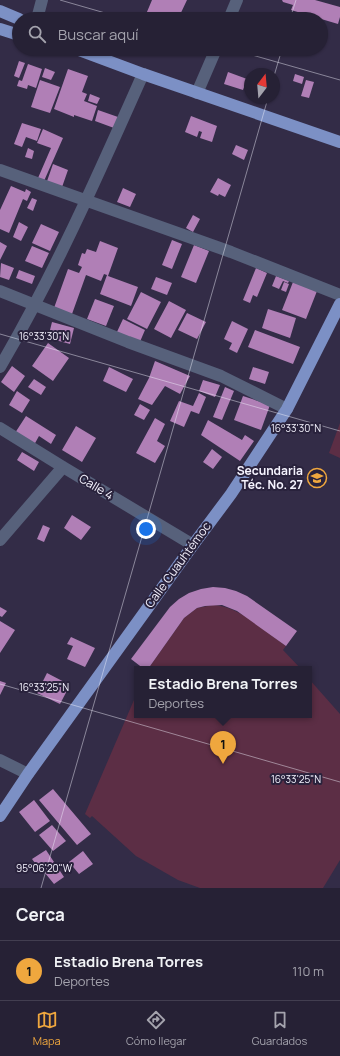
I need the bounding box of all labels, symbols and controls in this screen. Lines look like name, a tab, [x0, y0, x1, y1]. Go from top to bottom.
search box	[12, 12, 328, 56]
icon: search	[26, 23, 48, 45]
text: Buscar aquí	[58, 24, 139, 45]
north arrow	[244, 68, 280, 104]
text: 16°33'30"N	[19, 329, 69, 343]
text: 16°33'30"N	[271, 421, 321, 435]
place label: Secundaria Téc. No. 27	[237, 462, 303, 493]
school or university icon: Secundaria Téc. No. 27	[306, 467, 328, 489]
street label: Calle 4	[76, 470, 117, 503]
street label: Calle Cuauhtémoc	[141, 518, 215, 611]
your location	[136, 519, 156, 539]
popup	[134, 666, 312, 718]
text: Estadio Brena Torres	[148, 673, 298, 694]
text: 16°33'25"N	[19, 680, 69, 694]
text: Deportes	[148, 694, 204, 712]
pin: 1	[210, 731, 236, 764]
text: 16°33'25"N	[271, 772, 321, 786]
text: 95°06'20"W	[16, 861, 73, 875]
text: Cerca	[16, 903, 65, 926]
text: Estadio Brena Torres	[54, 951, 203, 972]
text: 1	[26, 962, 32, 980]
text: 110 m	[292, 962, 324, 980]
text: Deportes	[54, 972, 110, 990]
tab: Mapa	[33, 1009, 61, 1048]
tab: Cómo llegar	[126, 1009, 186, 1048]
tab: Guardados	[252, 1009, 307, 1048]

